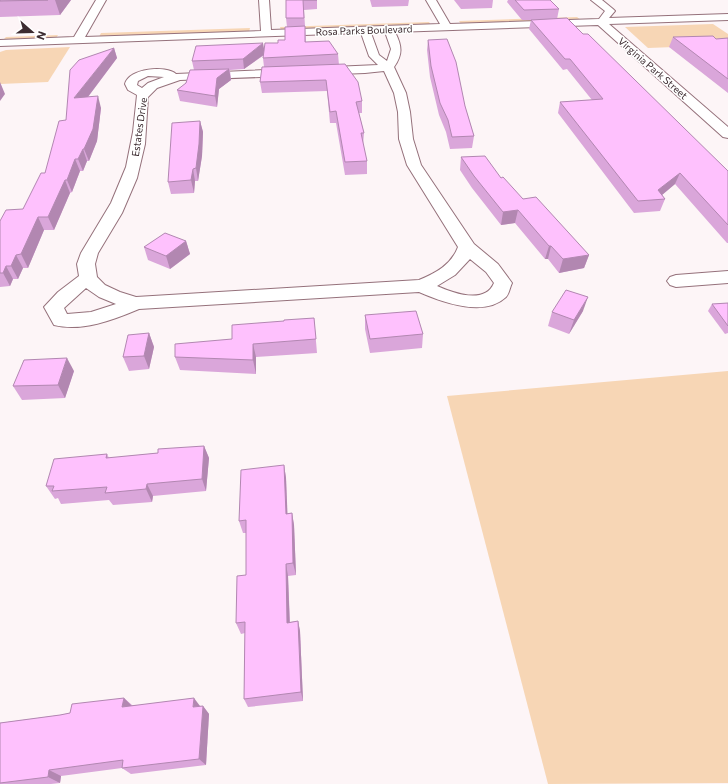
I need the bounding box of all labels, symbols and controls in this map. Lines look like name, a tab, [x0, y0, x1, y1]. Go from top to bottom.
north arrow	[12, 12, 52, 52]
street label: Rosa Parks Boulevard	[315, 22, 413, 38]
text: N	[34, 29, 49, 42]
street label: Virginia Park Street	[616, 35, 690, 101]
street label: Estates Drive	[129, 97, 149, 157]

